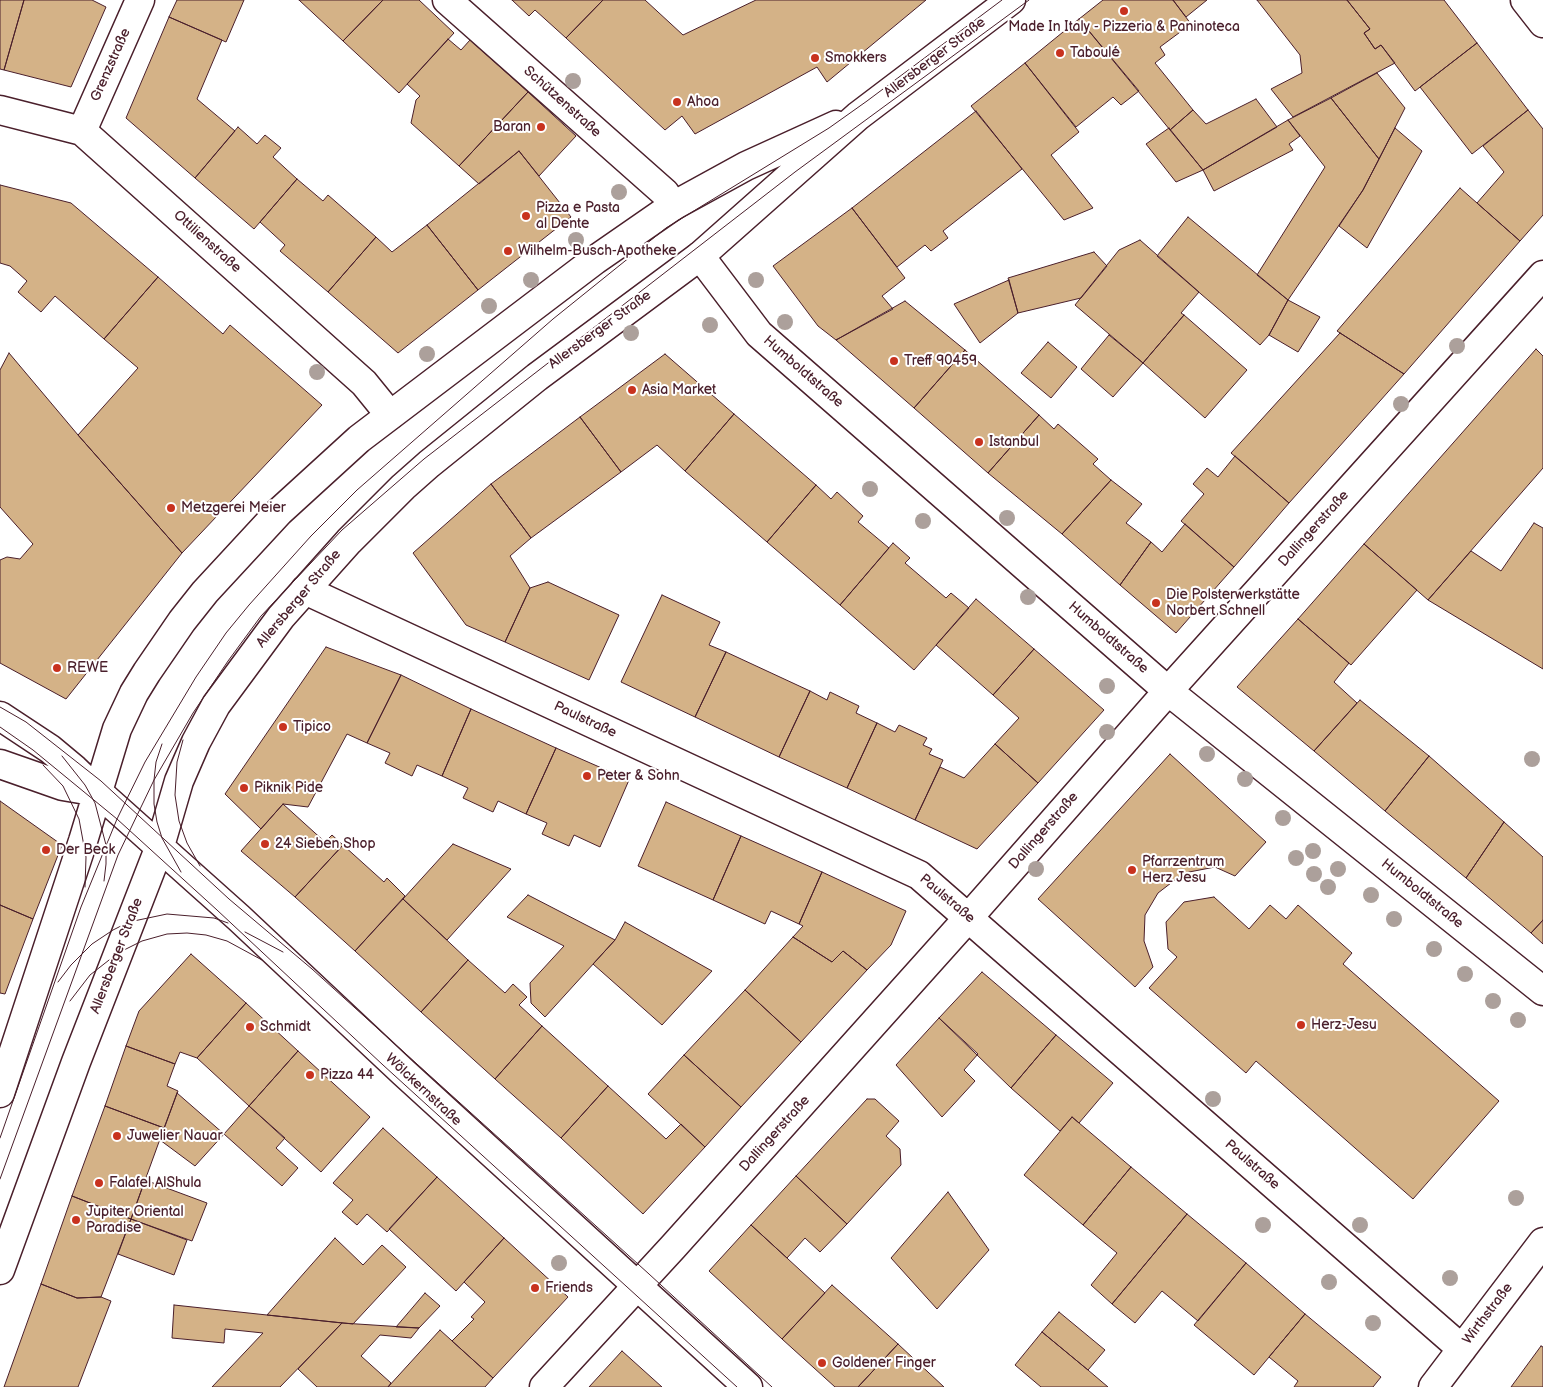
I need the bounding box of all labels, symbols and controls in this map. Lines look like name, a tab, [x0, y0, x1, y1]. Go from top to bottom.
marker: Made In Italy - Pizzeria & Paninoteca	[1118, 5, 1130, 17]
street label: Allersberger Straße	[881, 14, 989, 102]
place label: Made In Italy - Pizzeria & Paninoteca	[1008, 19, 1240, 35]
street label: Grenzstraße	[87, 26, 135, 104]
place label: Taboulé	[1070, 45, 1120, 61]
marker: Taboulé	[1054, 47, 1066, 59]
place label: Smokkers	[825, 50, 887, 66]
marker: Smokkers	[809, 52, 821, 64]
street label: Schützenstraße	[520, 63, 604, 141]
place label: Ahoa	[687, 94, 719, 110]
marker: Ahoa	[671, 96, 683, 108]
place label: Baran	[493, 119, 531, 135]
marker: Baran	[535, 121, 547, 133]
place label: Pizza e Pasta al Dente	[536, 200, 620, 232]
street label: Ottilienstraße	[170, 207, 244, 277]
marker: Pizza e Pasta al Dente	[520, 210, 532, 222]
place label: Wilhelm-Busch-Apotheke	[518, 243, 677, 259]
marker: Wilhelm-Busch-Apotheke	[502, 245, 514, 257]
street label: Allersberger Straße	[545, 287, 655, 373]
street label: Humboldtstraße	[759, 333, 847, 411]
place label: Treff 90459	[904, 353, 977, 369]
marker: Treff 90459	[888, 355, 900, 367]
place label: Asia Market	[642, 382, 716, 398]
marker: Asia Market	[626, 384, 638, 396]
place label: Istanbul	[989, 434, 1039, 450]
marker: Istanbul	[973, 436, 985, 448]
street label: Dallingerstraße	[1275, 487, 1353, 571]
place label: Metzgerei Meier	[181, 500, 286, 516]
marker: Metzgerei Meier	[165, 502, 177, 514]
street label: Allersberger Straße	[253, 547, 345, 651]
place label: Die Polsterwerkstätte Norbert Schnell	[1166, 587, 1300, 620]
marker: Die Polsterwerkstätte Norbert Schnell	[1150, 597, 1162, 609]
street label: Humboldtstraße	[1064, 599, 1152, 677]
place label: REWE	[67, 660, 108, 676]
marker: REWE	[51, 662, 63, 674]
street label: Paulstraße	[551, 698, 619, 742]
place label: Tipico	[293, 719, 331, 735]
marker: Tipico	[277, 721, 289, 733]
place label: Peter & Sohn	[597, 768, 680, 784]
marker: Peter & Sohn	[581, 770, 593, 782]
place label: Piknik Pide	[254, 780, 323, 796]
marker: Piknik Pide	[238, 782, 250, 794]
street label: Dallingerstraße	[1006, 789, 1082, 873]
place label: 24 Sieben Shop	[275, 836, 376, 852]
marker: 24 Sieben Shop	[259, 838, 271, 850]
place label: Der Beck	[56, 842, 115, 858]
marker: Der Beck	[40, 844, 52, 856]
place label: Pfarrzentrum Herz Jesu	[1142, 854, 1224, 886]
street label: Humboldtstraße	[1378, 856, 1466, 932]
marker: Pfarrzentrum Herz Jesu	[1126, 864, 1138, 876]
street label: Paulstraße	[916, 871, 978, 927]
street label: Allersberger Straße	[87, 896, 147, 1016]
place label: Herz-Jesu	[1311, 1017, 1377, 1033]
place label: Schmidt	[260, 1019, 311, 1035]
marker: Herz-Jesu	[1295, 1019, 1307, 1031]
marker: Schmidt	[244, 1021, 256, 1033]
street label: Wölckernstraße	[381, 1050, 465, 1130]
place label: Pizza 44	[320, 1067, 374, 1083]
marker: Pizza 44	[304, 1069, 316, 1081]
street label: Dallingerstraße	[736, 1092, 814, 1176]
place label: Juwelier Nauar	[127, 1128, 222, 1144]
marker: Juwelier Nauar	[111, 1130, 123, 1142]
street label: Paulstraße	[1221, 1137, 1283, 1193]
place label: Falafel AlShula	[109, 1175, 201, 1191]
marker: Falafel AlShula	[93, 1177, 105, 1189]
place label: Jupiter Oriental Paradise	[86, 1204, 184, 1236]
marker: Jupiter Oriental Paradise	[70, 1214, 82, 1226]
place label: Friends	[545, 1280, 593, 1296]
street label: Wirthstraße	[1459, 1280, 1517, 1348]
marker: Friends	[529, 1282, 541, 1294]
place label: Goldener Finger	[832, 1355, 936, 1371]
marker: Goldener Finger	[816, 1357, 828, 1369]

